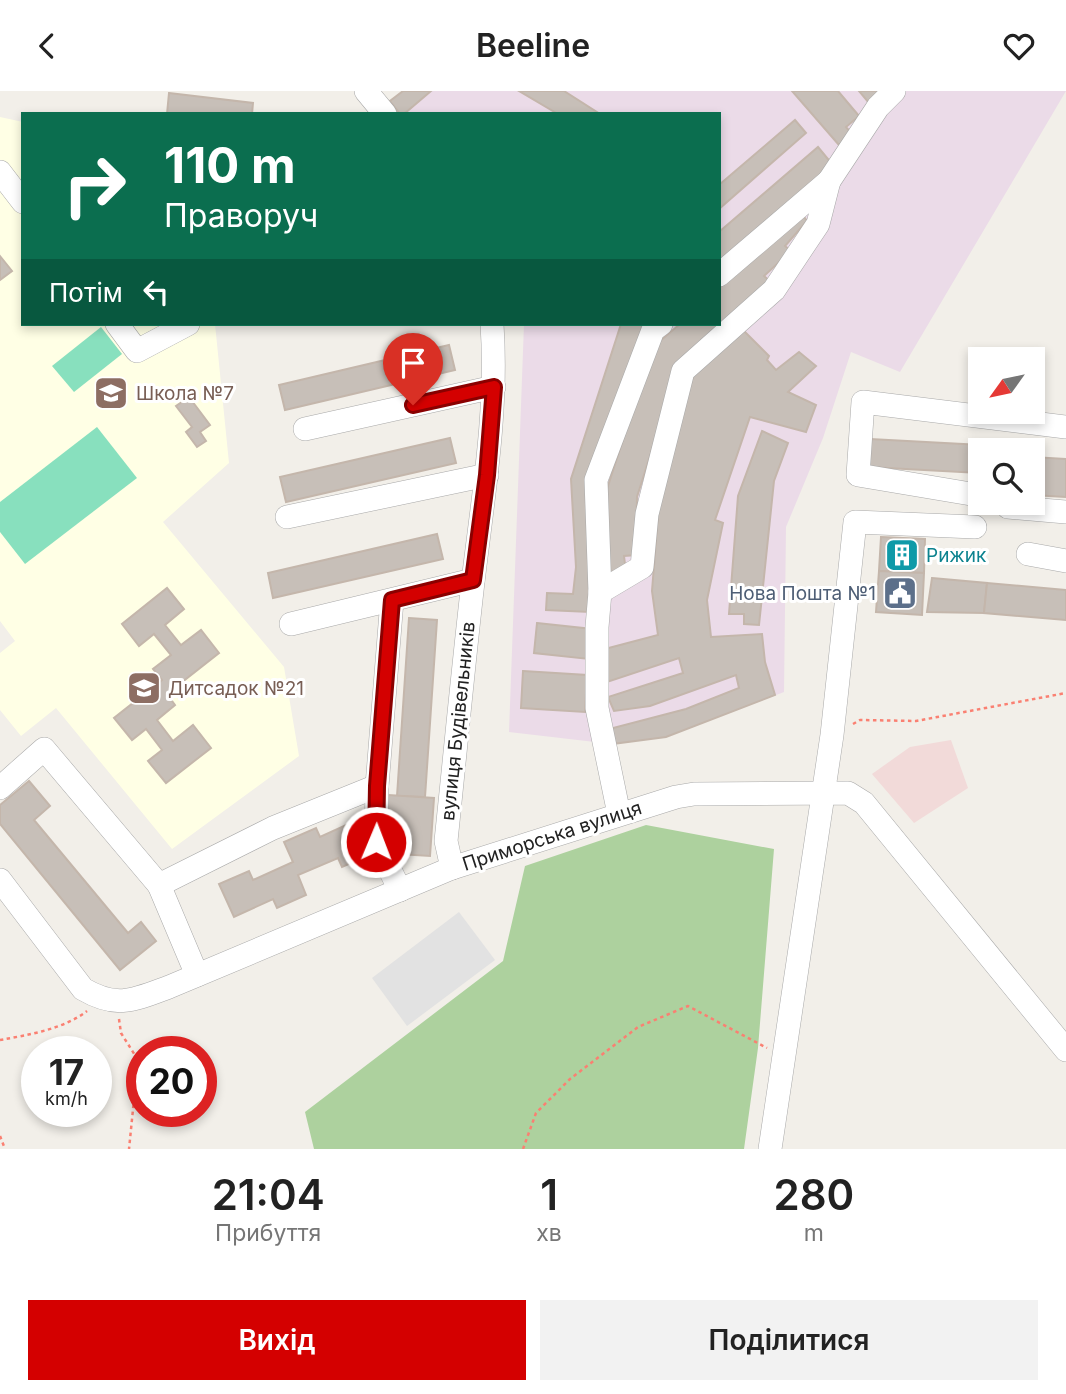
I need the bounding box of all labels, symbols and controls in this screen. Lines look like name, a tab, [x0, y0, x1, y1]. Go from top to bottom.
text: Beeline	[476, 26, 590, 65]
icon: back	[28, 27, 66, 65]
icon: heart	[1000, 27, 1038, 65]
text: 110 m	[164, 136, 296, 195]
icon: right	[49, 140, 140, 231]
text: Праворуч	[164, 196, 318, 235]
icon: left	[137, 273, 175, 311]
text: Потім	[49, 277, 123, 308]
pin	[383, 333, 443, 405]
icon: arrive	[394, 344, 432, 382]
north arrow	[968, 347, 1045, 423]
map controls	[968, 347, 1045, 515]
school or university icon: Школа №7	[92, 374, 130, 412]
place label: Школа №7	[136, 382, 234, 405]
button: search	[968, 438, 1045, 515]
building icon: Рижик	[883, 536, 921, 574]
place label: Рижик	[926, 544, 987, 567]
public building icon: Нова Пошта №1	[881, 574, 919, 612]
place label: Нова Пошта №1	[729, 582, 876, 605]
street label: вулиця Будівельників	[436, 620, 480, 822]
school or university icon: Дитсадок №21	[125, 669, 163, 707]
place label: Дитсадок №21	[168, 677, 304, 700]
street label: Приморська вулиця	[460, 796, 644, 876]
position arrow	[339, 805, 413, 879]
speed limit sign: 20	[126, 1036, 217, 1127]
text: 17	[49, 1051, 84, 1093]
text: km/h	[45, 1088, 88, 1109]
text: 21:04	[212, 1169, 325, 1220]
text: 1	[540, 1169, 558, 1220]
text: 280	[774, 1169, 854, 1220]
text: Прибуття	[215, 1219, 321, 1247]
text: хв	[536, 1219, 562, 1247]
text: m	[804, 1219, 824, 1247]
button: Вихід	[28, 1300, 526, 1380]
button: Поділитися	[540, 1300, 1038, 1380]

